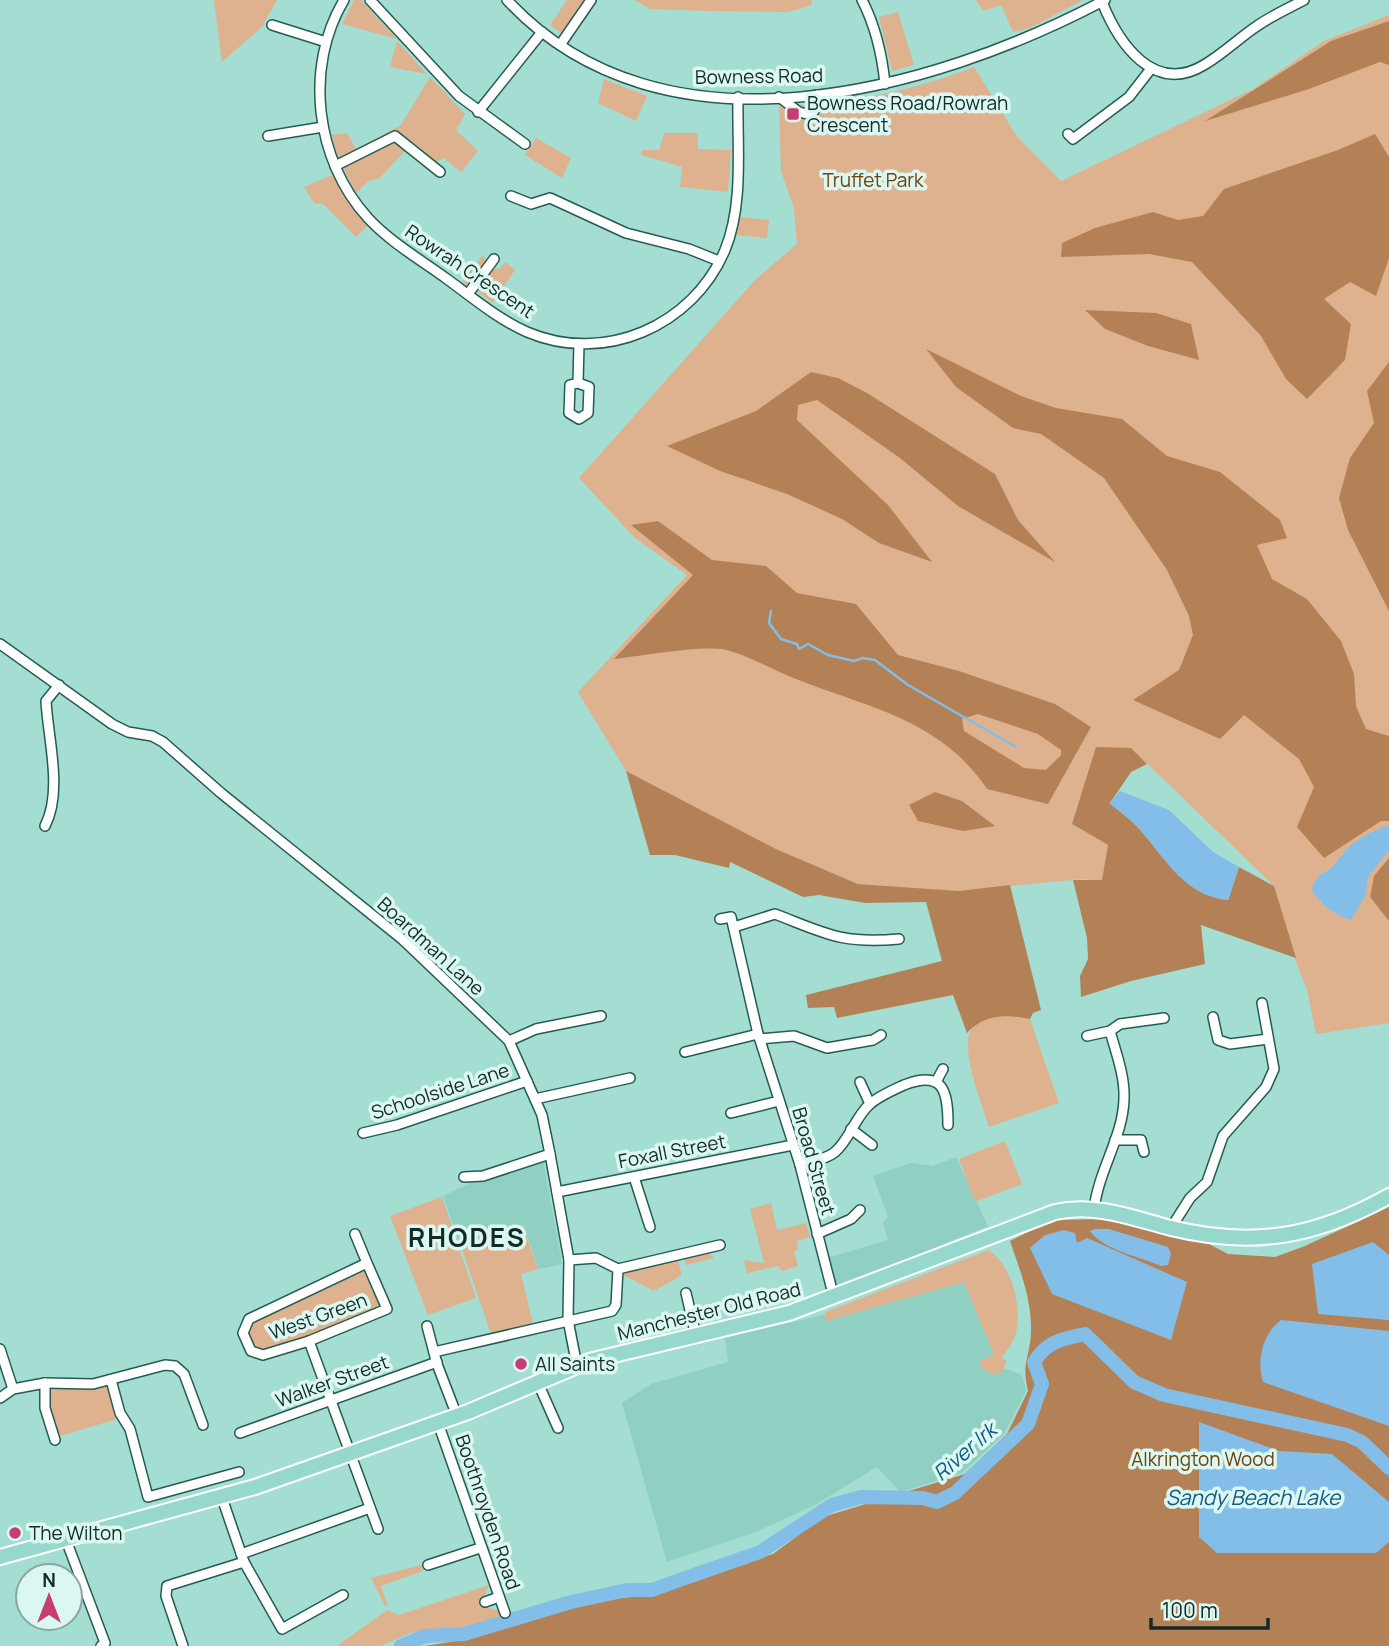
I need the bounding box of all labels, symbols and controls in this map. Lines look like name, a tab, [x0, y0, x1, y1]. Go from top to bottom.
street label: Bowness Road	[695, 62, 823, 90]
place label: Bowness Road/Rowrah Crescent	[807, 90, 1008, 138]
marker: Bowness Road/Rowrah Crescent	[785, 106, 801, 122]
park label: Truffet Park	[822, 167, 924, 193]
street label: Rowrah Crescent	[400, 218, 540, 324]
street label: Boardman Lane	[372, 891, 490, 1001]
street label: Schoolside Lane	[368, 1056, 512, 1126]
street label: Broad Street	[786, 1104, 842, 1218]
street label: Foxall Street	[616, 1128, 728, 1174]
district label: RHODES	[408, 1219, 526, 1255]
street label: Manchester Old Road	[615, 1276, 803, 1346]
street label: West Green	[265, 1286, 371, 1346]
street label: Walker Street	[272, 1348, 392, 1414]
place label: All Saints	[535, 1351, 615, 1377]
marker: All Saints	[513, 1356, 529, 1372]
water label: River Irk	[927, 1414, 1004, 1487]
street label: Boothroyden Road	[449, 1431, 527, 1593]
park label: Alkrington Wood	[1131, 1446, 1275, 1472]
water label: Sandy Beach Lake	[1166, 1483, 1342, 1511]
place label: The Wilton	[29, 1520, 123, 1546]
marker: The Wilton	[7, 1525, 23, 1541]
north arrow	[14, 1562, 84, 1632]
text: N	[42, 1567, 56, 1593]
scale bar	[1151, 1586, 1268, 1630]
text: 100 m	[1162, 1596, 1218, 1624]

